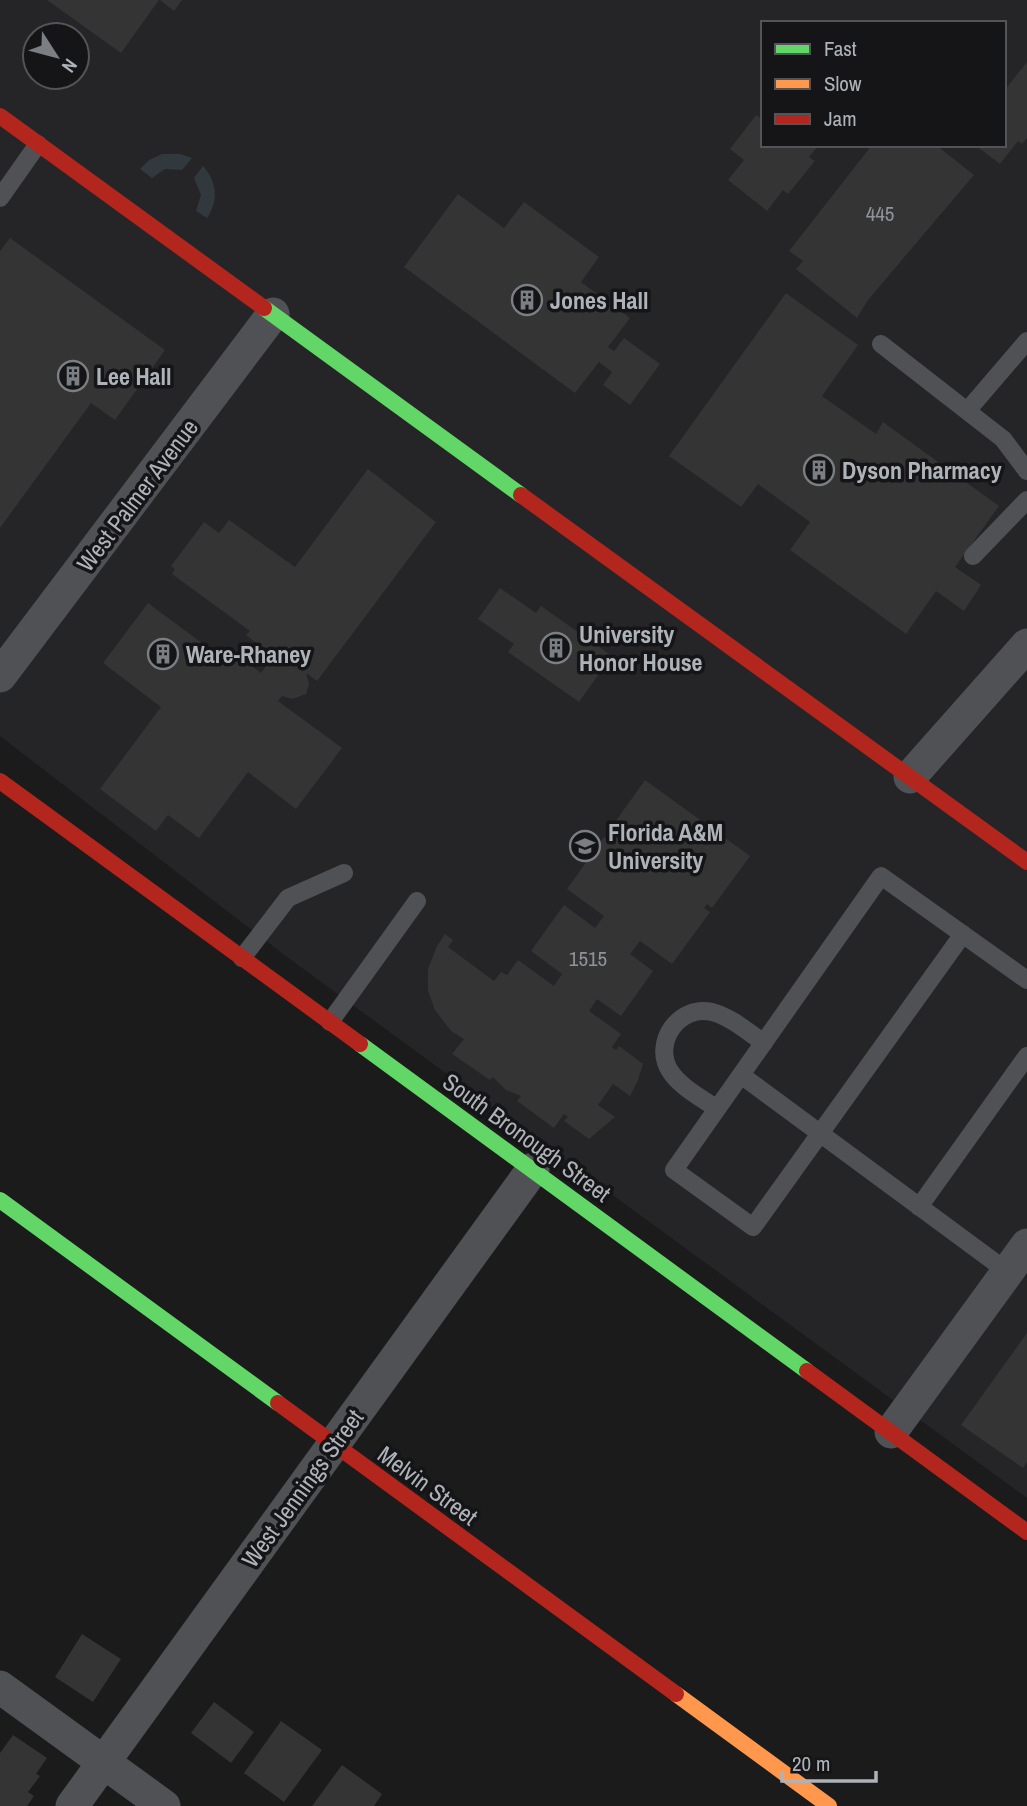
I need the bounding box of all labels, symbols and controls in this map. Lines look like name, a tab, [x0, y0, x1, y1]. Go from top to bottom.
north arrow	[21, 21, 91, 91]
legend	[761, 21, 1006, 147]
text: Fast	[824, 34, 857, 63]
text: N	[56, 54, 84, 78]
text: Slow	[824, 69, 862, 98]
text: Jam	[824, 104, 857, 133]
house number: 445	[866, 199, 894, 228]
building icon: Jones Hall	[510, 283, 544, 317]
place label: Jones Hall	[550, 284, 648, 316]
building icon: Lee Hall	[56, 359, 90, 393]
place label: Lee Hall	[96, 360, 171, 392]
street label: West Palmer Avenue	[69, 412, 205, 578]
building icon: Dyson Pharmacy	[802, 453, 836, 487]
place label: Dyson Pharmacy	[842, 454, 1002, 486]
place label: University Honor House	[579, 618, 703, 678]
building icon: University Honor House	[539, 631, 573, 665]
building icon: Ware-Rhaney	[146, 637, 180, 671]
place label: Ware-Rhaney	[186, 638, 311, 670]
place label: Florida A&M University	[608, 816, 723, 876]
school or university icon: Florida A&M University	[568, 829, 602, 863]
house number: 1515	[569, 944, 607, 973]
street label: South Bronough Street	[437, 1065, 618, 1209]
street label: West Jennings Street	[234, 1402, 370, 1573]
street label: Melvin Street	[372, 1438, 485, 1532]
scale bar	[782, 1740, 876, 1784]
text: 20 m	[792, 1749, 830, 1778]

